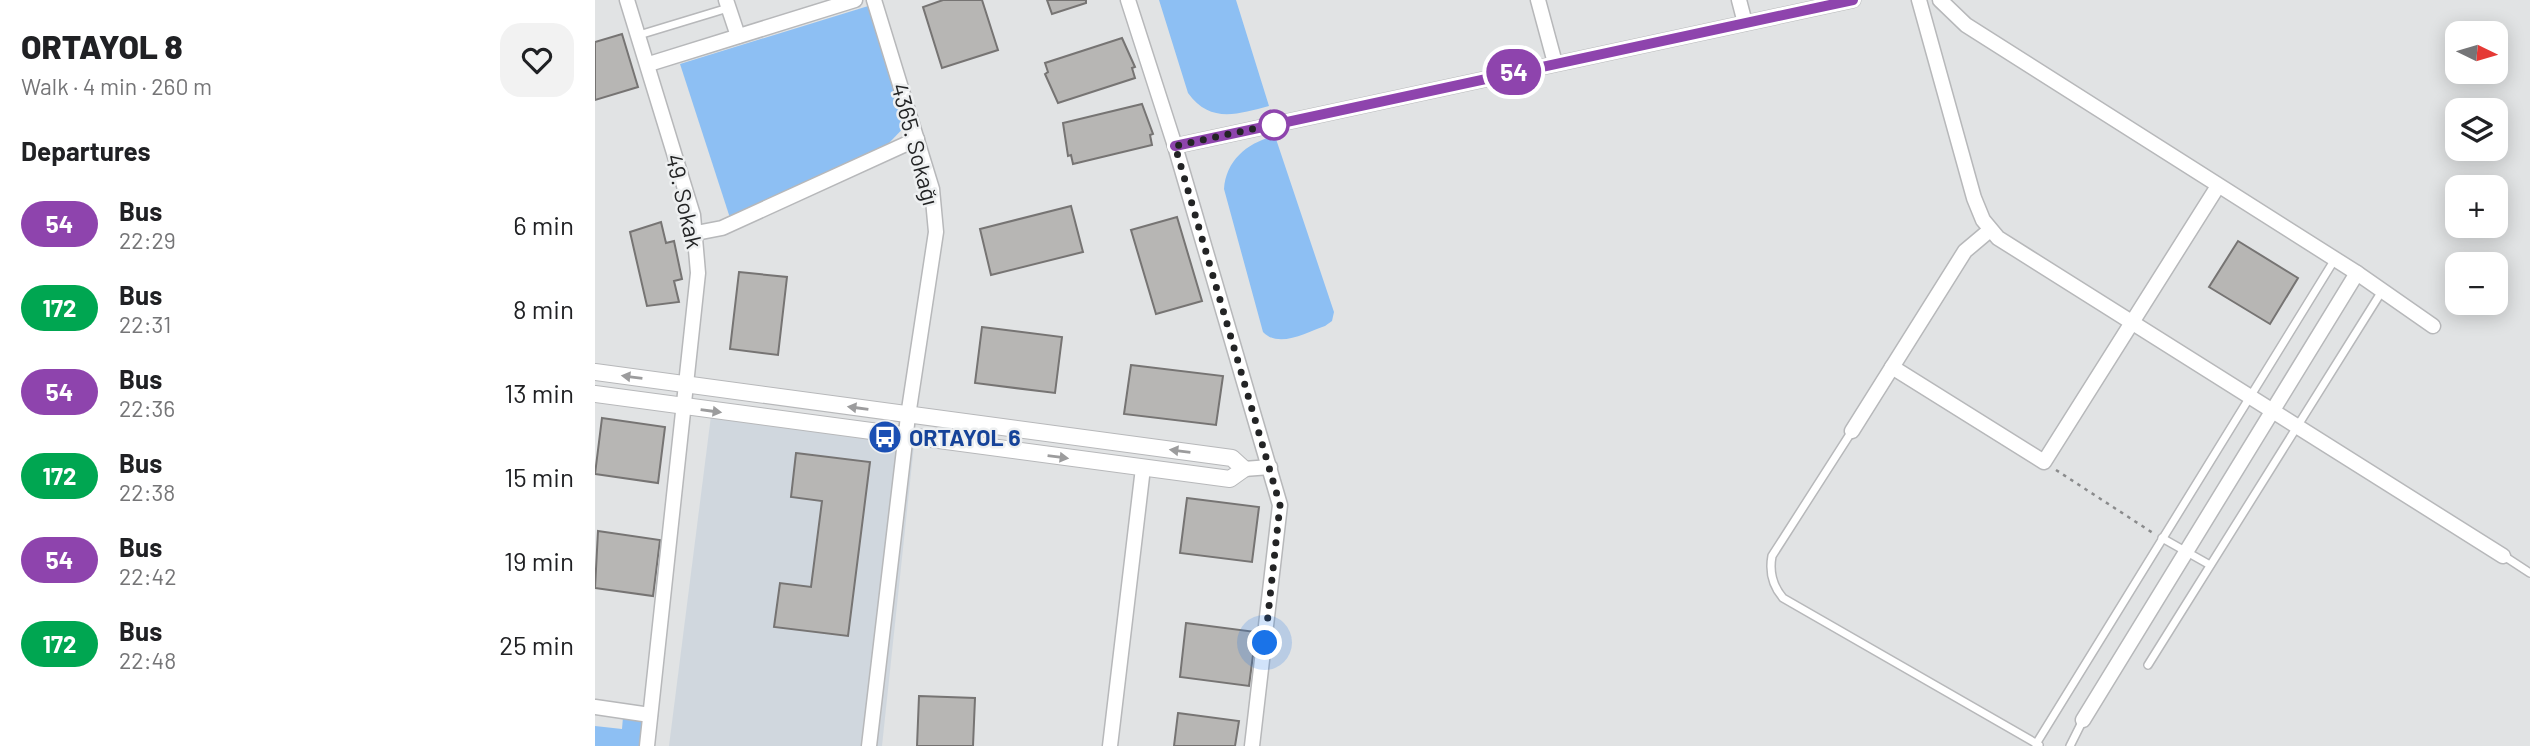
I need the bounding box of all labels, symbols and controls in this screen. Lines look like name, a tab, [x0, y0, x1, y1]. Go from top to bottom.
north arrow	[2445, 21, 2508, 84]
map controls	[2445, 21, 2508, 315]
button: heart	[500, 23, 574, 97]
text: ORTAYOL 8	[21, 26, 183, 66]
line badge: 54	[1483, 49, 1545, 95]
text: 54	[1500, 57, 1528, 86]
text: Walk · 4 min · 260 m	[21, 72, 212, 100]
street label: 4365. Sokağı	[886, 80, 946, 208]
button: layers	[2445, 98, 2508, 161]
unlabelled marker	[1259, 110, 1289, 140]
text: Departures	[21, 135, 151, 166]
street label: 49. Sokak	[661, 151, 709, 251]
button: +	[2445, 175, 2508, 238]
text: Bus	[119, 195, 162, 226]
text: 54	[46, 209, 73, 238]
text: 6 min	[513, 209, 574, 240]
text: 22:29	[119, 226, 176, 254]
button: −	[2445, 252, 2508, 315]
text: Bus	[119, 279, 162, 310]
text: 172	[43, 293, 76, 322]
text: 8 min	[513, 293, 574, 324]
text: 22:31	[119, 310, 171, 338]
text: Bus	[119, 363, 162, 394]
one-way arrow	[621, 371, 643, 382]
text: 54	[46, 377, 73, 406]
text: 13 min	[504, 377, 574, 408]
text: 22:36	[119, 394, 175, 422]
one-way arrow	[846, 403, 868, 414]
one-way arrow	[700, 406, 722, 417]
bus stop icon: ORTAYOL 6	[866, 418, 904, 456]
place label: ORTAYOL 6	[909, 423, 1021, 451]
one-way arrow	[1169, 446, 1191, 457]
text: Bus	[119, 447, 162, 478]
one-way arrow	[1047, 452, 1069, 463]
text: 172	[43, 461, 76, 490]
text: 15 min	[504, 461, 574, 492]
text: 22:38	[119, 478, 175, 506]
text: Bus	[119, 531, 162, 562]
text: 54	[46, 545, 73, 574]
text: 19 min	[504, 545, 574, 576]
text: 22:42	[119, 562, 176, 590]
text: Bus	[119, 615, 162, 646]
your location	[1247, 625, 1282, 660]
text: 172	[43, 629, 76, 658]
text: 25 min	[499, 629, 574, 660]
text: 22:48	[119, 646, 176, 674]

